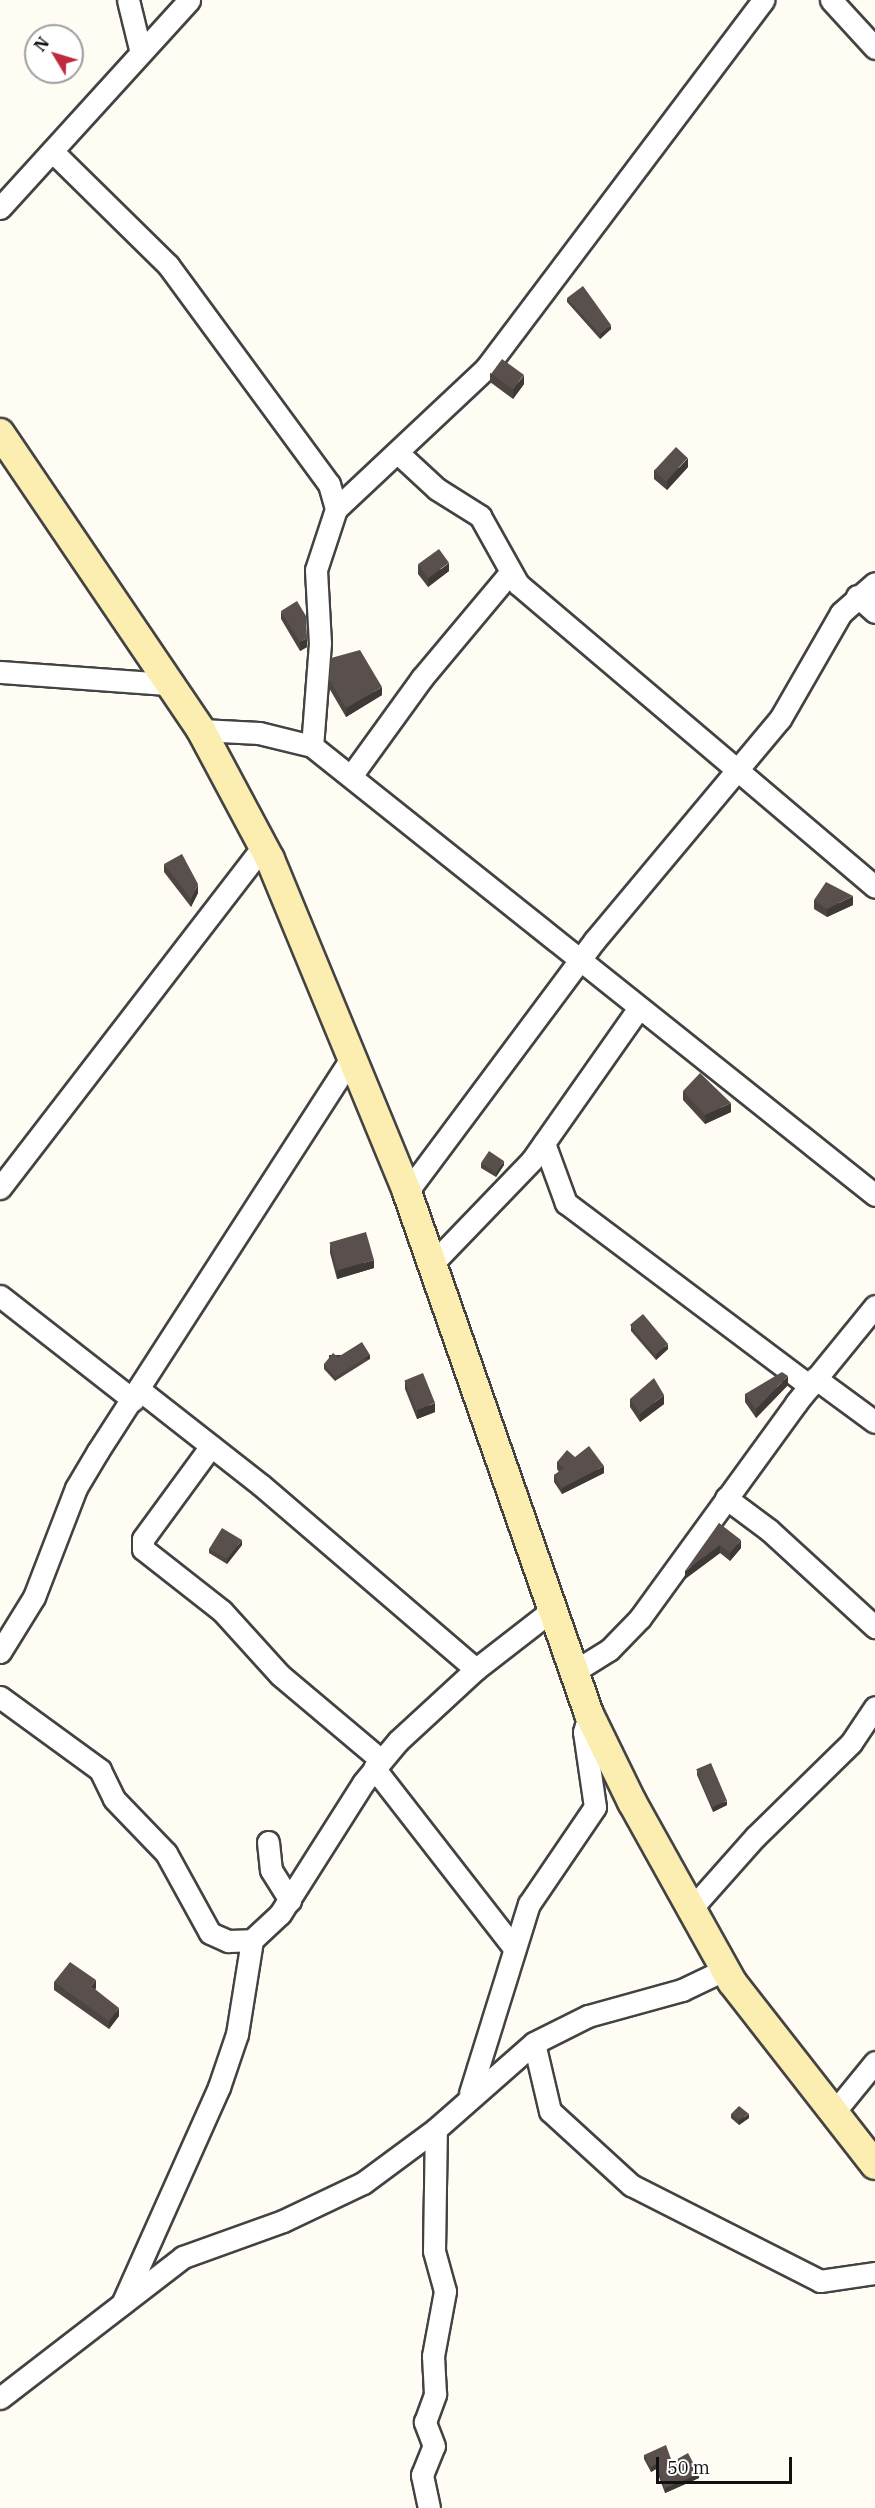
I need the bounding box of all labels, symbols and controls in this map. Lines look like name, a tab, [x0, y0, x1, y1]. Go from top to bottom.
north arrow	[24, 24, 84, 84]
text: N	[30, 33, 53, 55]
scale bar	[659, 2445, 796, 2483]
text: 50 m	[667, 2456, 710, 2479]

